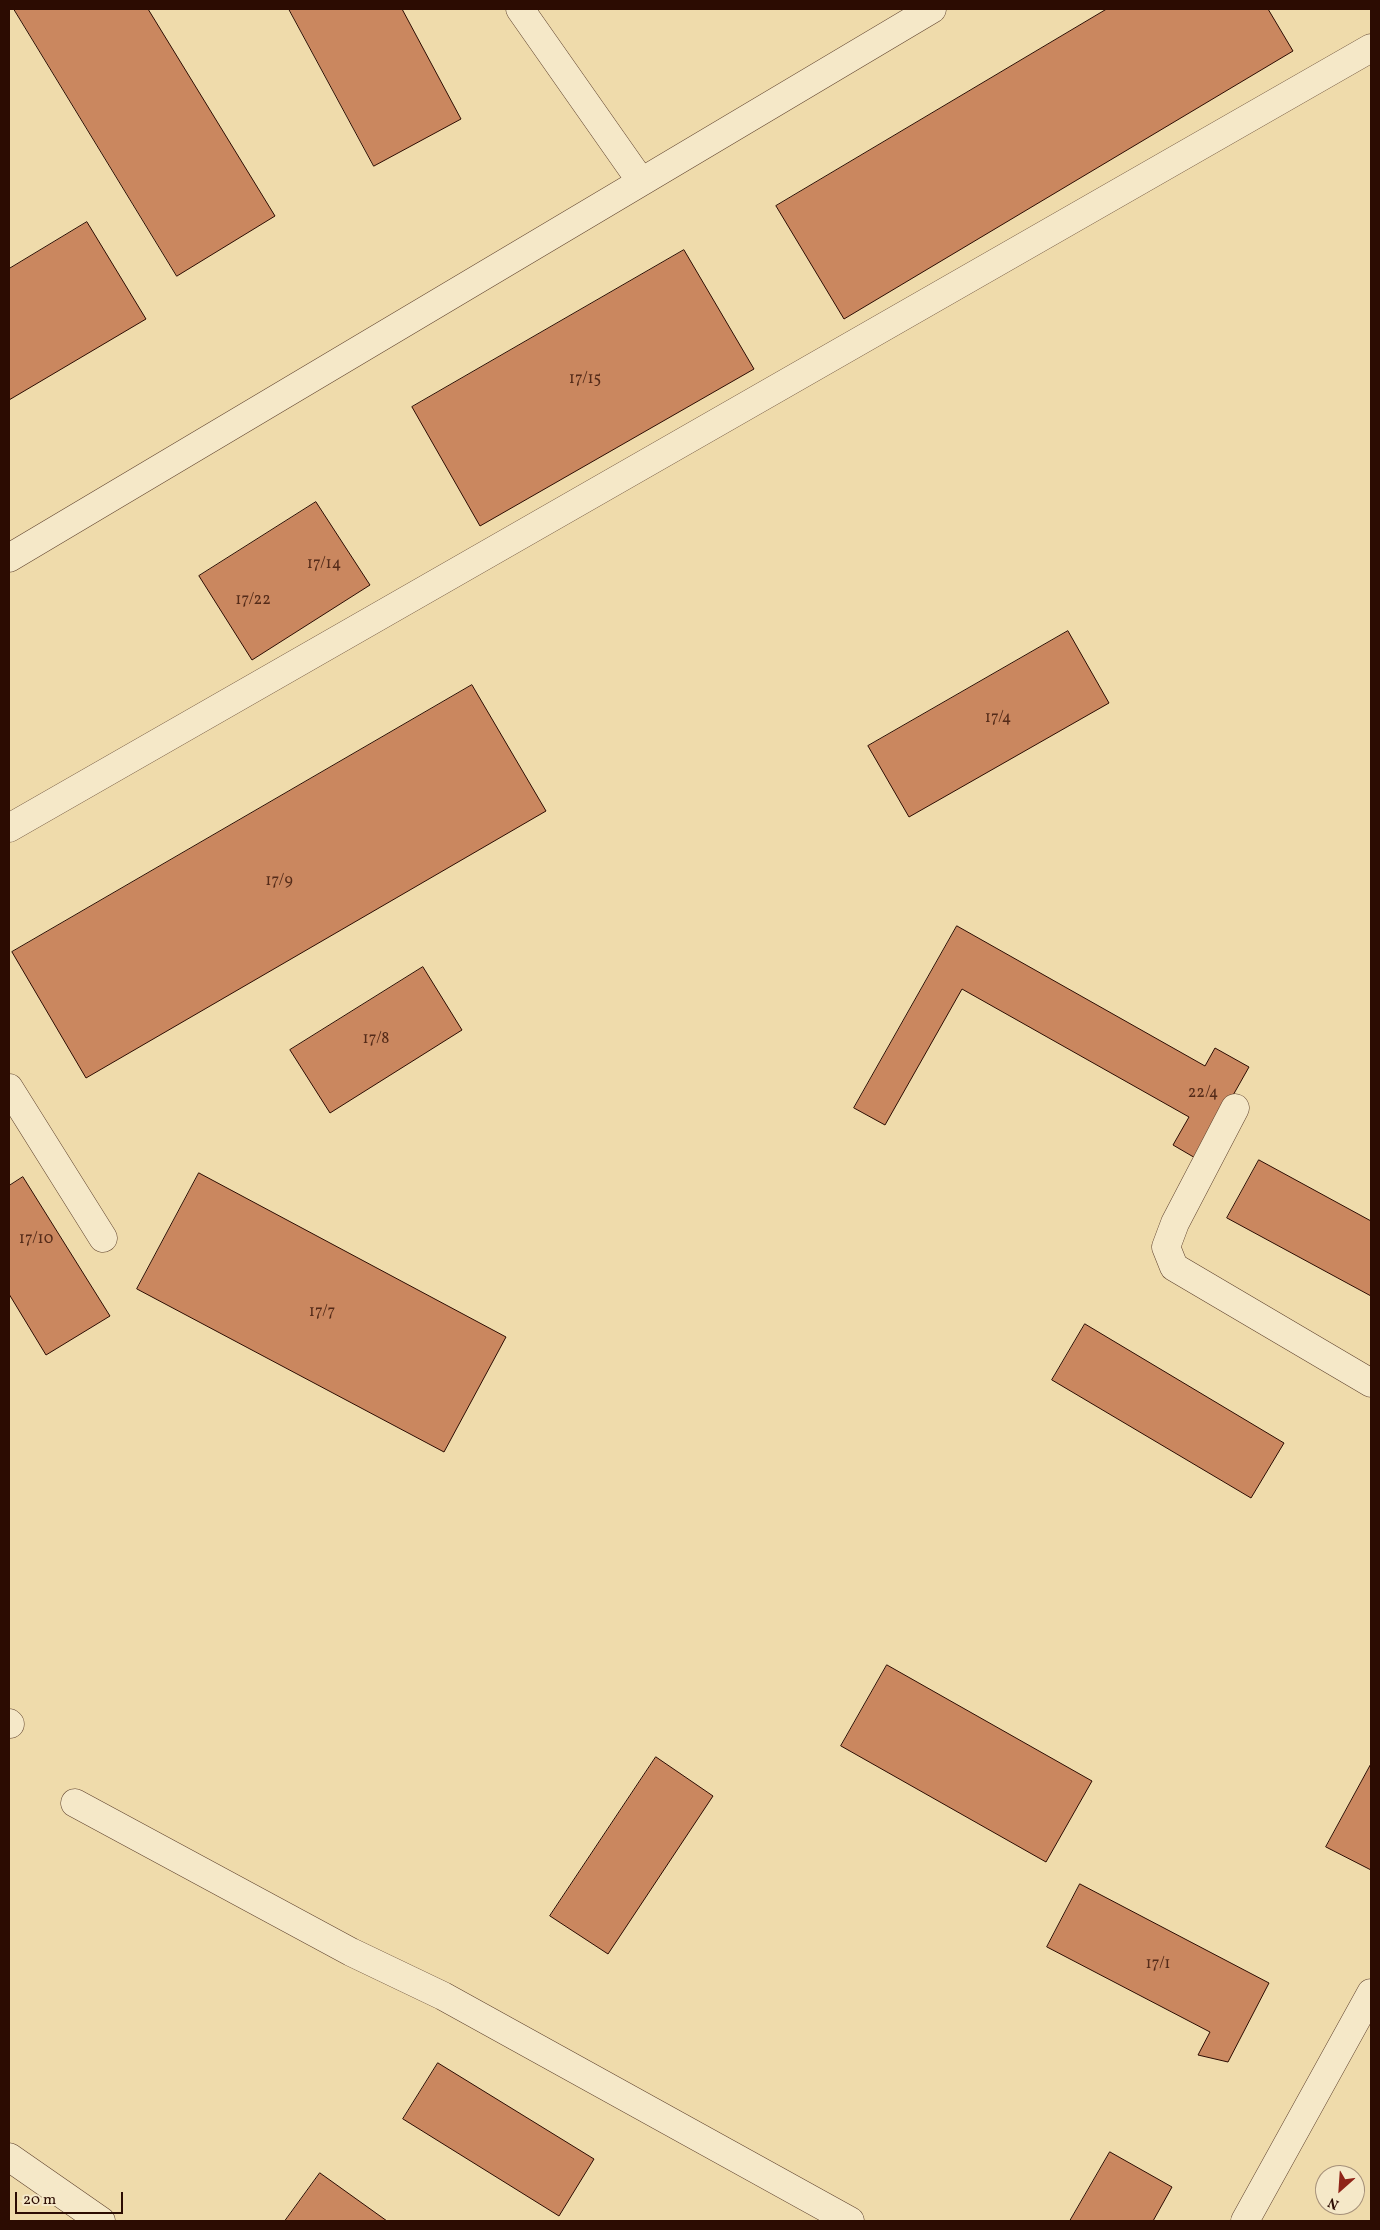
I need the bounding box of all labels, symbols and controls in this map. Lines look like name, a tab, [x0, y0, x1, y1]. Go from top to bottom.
house number: 17/15	[569, 370, 601, 390]
house number: 17/14	[307, 555, 341, 575]
house number: 17/22	[235, 591, 271, 611]
house number: 17/4	[985, 709, 1011, 729]
house number: 17/9	[265, 872, 293, 892]
house number: 17/8	[363, 1030, 389, 1050]
house number: 22/4	[1188, 1084, 1218, 1104]
house number: 17/10	[19, 1230, 53, 1250]
house number: 17/7	[309, 1303, 335, 1323]
house number: 17/1	[1146, 1955, 1170, 1975]
north arrow	[1315, 2165, 1365, 2215]
scale bar	[18, 2182, 125, 2214]
text: 20 m	[23, 2190, 56, 2211]
text: N	[1325, 2192, 1342, 2214]

